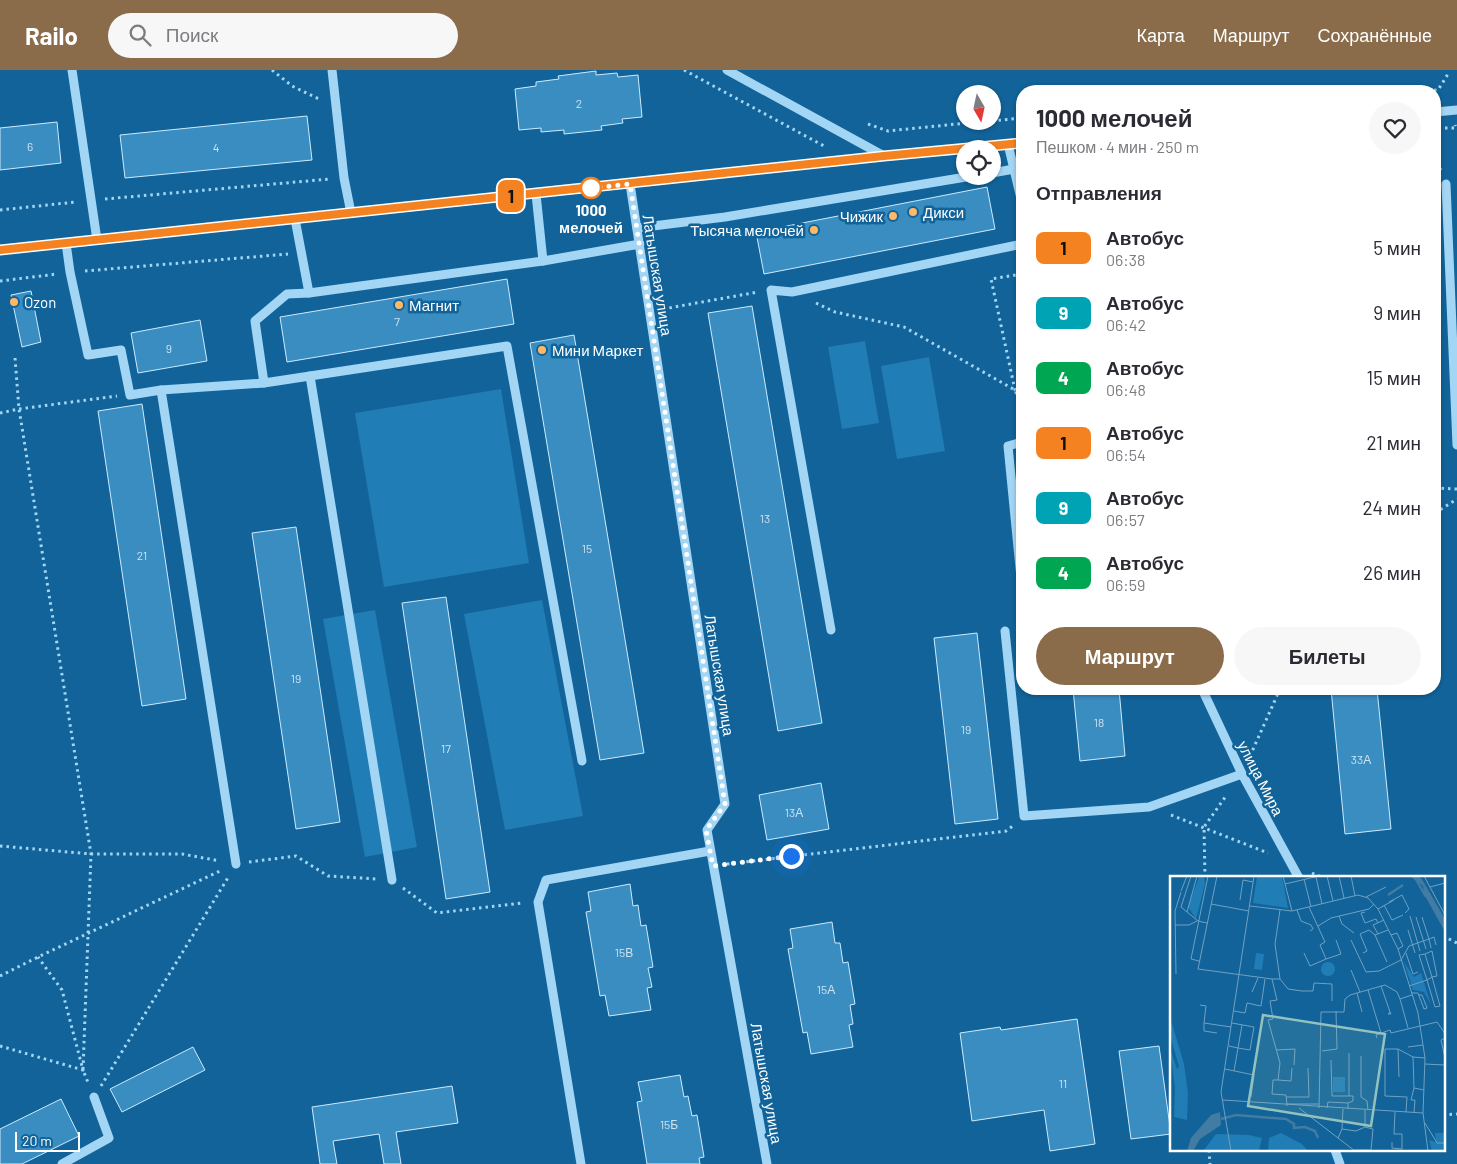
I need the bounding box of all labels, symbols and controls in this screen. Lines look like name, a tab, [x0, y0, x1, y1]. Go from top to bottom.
search box	[108, 13, 458, 58]
text: Railo	[25, 21, 78, 50]
icon: search	[126, 21, 154, 49]
text: Поиск	[166, 23, 218, 46]
text: Карта	[1137, 24, 1185, 46]
text: Маршрут	[1213, 24, 1289, 46]
text: Сохранённые	[1317, 24, 1432, 46]
north arrow	[956, 85, 1001, 130]
map controls	[956, 85, 1001, 185]
house number: 2	[576, 96, 582, 110]
button: heart	[1369, 102, 1421, 154]
text: 1000 мелочей	[1036, 103, 1192, 132]
text: Пешком · 4 мин · 250 m	[1036, 137, 1199, 156]
house number: 6	[27, 139, 33, 153]
house number: 4	[213, 140, 219, 154]
button: locate	[956, 140, 1001, 185]
marker: 1000 мелочей	[580, 177, 602, 199]
line badge: 1	[495, 180, 527, 212]
text: Отправления	[1036, 181, 1162, 204]
text: 1	[508, 185, 514, 207]
place label: 1000 мелочей	[559, 201, 623, 236]
place label: Дикси	[923, 203, 964, 221]
marker: Дикси	[907, 206, 919, 218]
place label: Чижик	[840, 207, 883, 225]
marker: Чижик	[887, 210, 899, 222]
street label: Латышская улица	[640, 213, 677, 338]
place label: Тысяча мелочей	[690, 221, 804, 239]
marker: Тысяча мелочей	[808, 224, 820, 236]
text: Автобус	[1106, 226, 1184, 249]
text: 5 мин	[1373, 236, 1421, 259]
text: 1	[1060, 237, 1067, 259]
text: 06:38	[1106, 250, 1145, 269]
text: Автобус	[1106, 291, 1184, 314]
place label: Ozon	[24, 293, 56, 311]
marker: Ozon	[8, 296, 20, 308]
place label: Магнит	[409, 296, 459, 314]
marker: Магнит	[393, 299, 405, 311]
text: 9 мин	[1373, 301, 1421, 324]
text: 9	[1059, 302, 1068, 324]
house number: 7	[394, 314, 400, 328]
text: 06:42	[1106, 315, 1146, 334]
house number: 9	[166, 341, 172, 355]
place label: Мини Маркет	[552, 341, 643, 359]
marker: Мини Маркет	[536, 344, 548, 356]
text: Автобус	[1106, 356, 1184, 379]
text: 15 мин	[1367, 366, 1421, 389]
text: 4	[1058, 367, 1069, 389]
text: 06:48	[1106, 380, 1146, 399]
text: Автобус	[1106, 421, 1184, 444]
text: 21 мин	[1366, 431, 1421, 454]
text: 1	[1060, 432, 1067, 454]
text: 06:54	[1106, 445, 1146, 464]
text: Автобус	[1106, 486, 1184, 509]
text: 24 мин	[1362, 496, 1421, 519]
text: 9	[1059, 497, 1068, 519]
text: 06:57	[1106, 510, 1145, 529]
house number: 13	[760, 511, 770, 525]
house number: 15	[582, 541, 592, 555]
house number: 21	[137, 548, 147, 562]
text: Автобус	[1106, 551, 1184, 574]
text: 26 мин	[1363, 561, 1421, 584]
text: 4	[1058, 562, 1069, 584]
text: 06:59	[1106, 575, 1145, 594]
street label: Латышская улица	[702, 613, 739, 738]
button: Маршрут	[1036, 627, 1224, 685]
button: Билеты	[1234, 627, 1421, 685]
house number: 19	[291, 671, 301, 685]
house number: 18	[1094, 715, 1104, 729]
house number: 19	[961, 722, 971, 736]
street label: улица Мира	[1234, 737, 1288, 819]
house number: 17	[441, 741, 451, 755]
house number: 33А	[1351, 752, 1371, 766]
house number: 13А	[785, 805, 803, 819]
your location	[779, 844, 804, 869]
inset map	[1170, 876, 1444, 1152]
house number: 15В	[615, 945, 633, 959]
house number: 15А	[817, 982, 835, 996]
street label: Латышская улица	[747, 1021, 787, 1146]
house number: 11	[1059, 1076, 1067, 1090]
house number: 15Б	[660, 1117, 678, 1131]
scale bar	[15, 1129, 80, 1152]
text: 20 m	[22, 1132, 52, 1149]

